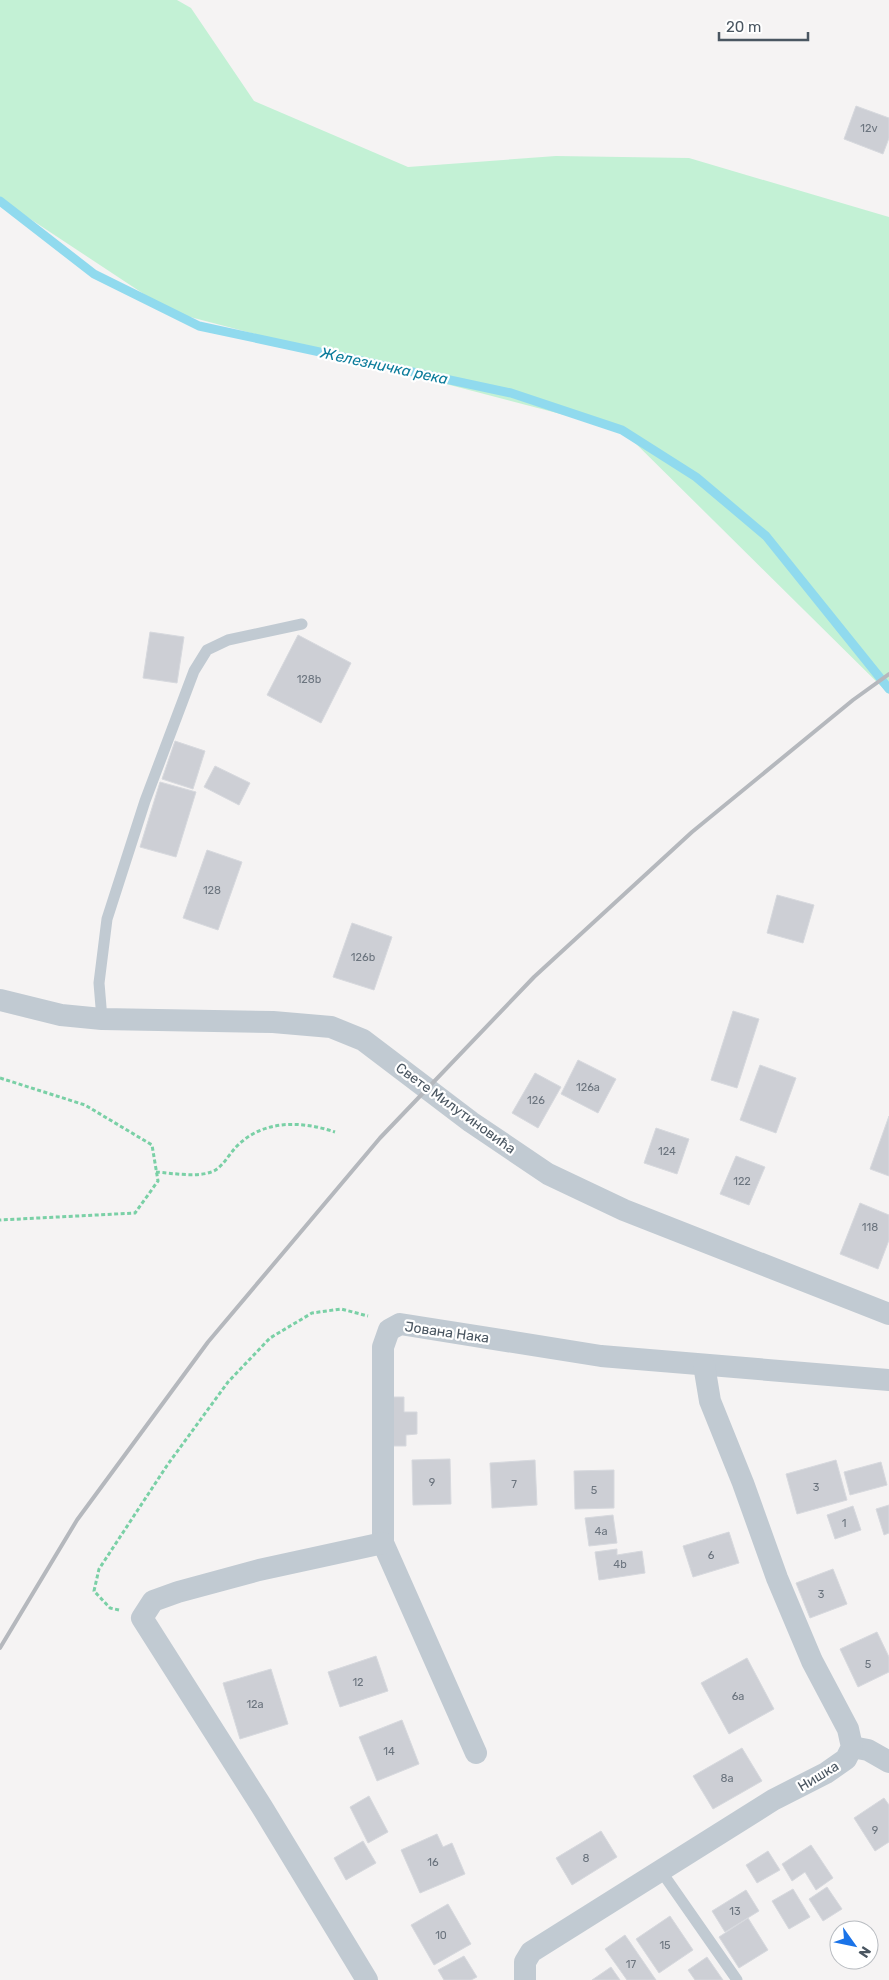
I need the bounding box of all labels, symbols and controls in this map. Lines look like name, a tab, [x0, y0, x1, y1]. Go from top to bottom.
scale bar	[719, 10, 808, 42]
text: 20 m	[726, 18, 761, 36]
house number: 12v	[860, 122, 878, 135]
water label: Железничка река	[319, 344, 450, 388]
house number: 128b	[297, 673, 321, 686]
house number: 128	[203, 884, 221, 897]
house number: 126b	[351, 951, 375, 964]
street label: Свете Милутиновића	[392, 1059, 519, 1158]
house number: 126a	[576, 1081, 600, 1094]
house number: 126	[527, 1094, 545, 1107]
house number: 124	[658, 1145, 676, 1158]
house number: 122	[733, 1175, 751, 1188]
house number: 118	[862, 1221, 878, 1234]
street label: Јована Нака	[404, 1318, 490, 1347]
house number: 9	[429, 1476, 435, 1489]
house number: 7	[511, 1478, 517, 1491]
house number: 3	[813, 1481, 820, 1494]
house number: 5	[591, 1484, 598, 1497]
house number: 1	[842, 1517, 846, 1530]
house number: 4a	[595, 1525, 607, 1538]
house number: 6	[708, 1549, 715, 1562]
house number: 4b	[613, 1558, 627, 1571]
house number: 3	[818, 1588, 825, 1601]
house number: 5	[865, 1658, 872, 1671]
house number: 12	[352, 1676, 364, 1689]
house number: 6a	[732, 1690, 744, 1703]
house number: 12a	[246, 1698, 264, 1711]
house number: 14	[383, 1745, 395, 1758]
street label: Нишка	[795, 1758, 842, 1795]
house number: 8a	[720, 1772, 734, 1785]
house number: 9	[872, 1824, 878, 1837]
house number: 8	[583, 1852, 590, 1865]
house number: 16	[427, 1856, 439, 1869]
house number: 13	[729, 1905, 741, 1918]
north arrow	[829, 1920, 879, 1970]
house number: 10	[435, 1929, 447, 1942]
house number: 15	[659, 1939, 671, 1952]
text: N	[855, 1943, 874, 1961]
house number: 17	[626, 1958, 637, 1971]

